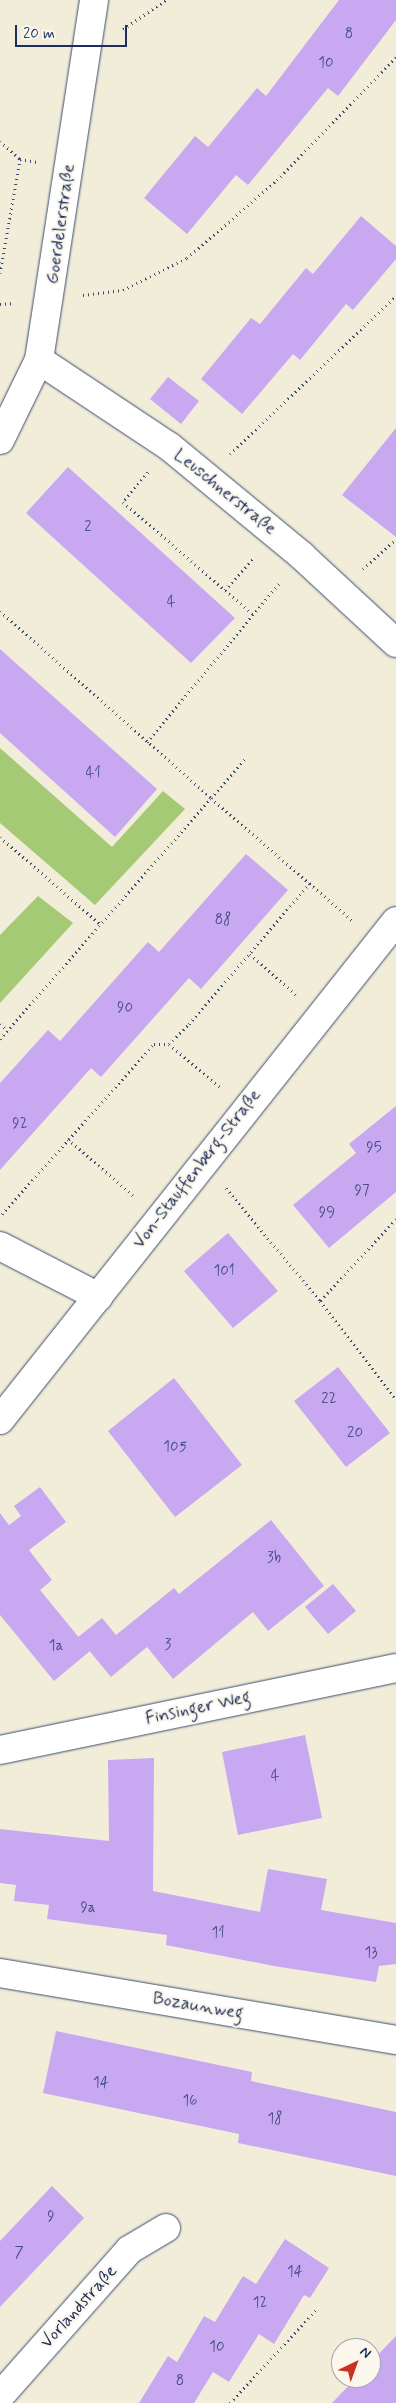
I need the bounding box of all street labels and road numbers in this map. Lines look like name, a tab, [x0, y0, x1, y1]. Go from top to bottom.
street label: Goerdelerstraße	[42, 162, 80, 286]
street label: Leuschnerstraße	[169, 444, 281, 540]
street label: Von-Stauffenberg-Straße	[128, 1085, 266, 1253]
street label: Finsinger Weg	[143, 1686, 253, 1730]
street label: Bozaunweg	[151, 1987, 245, 2025]
street label: Vorlandstraße	[36, 2261, 122, 2353]

